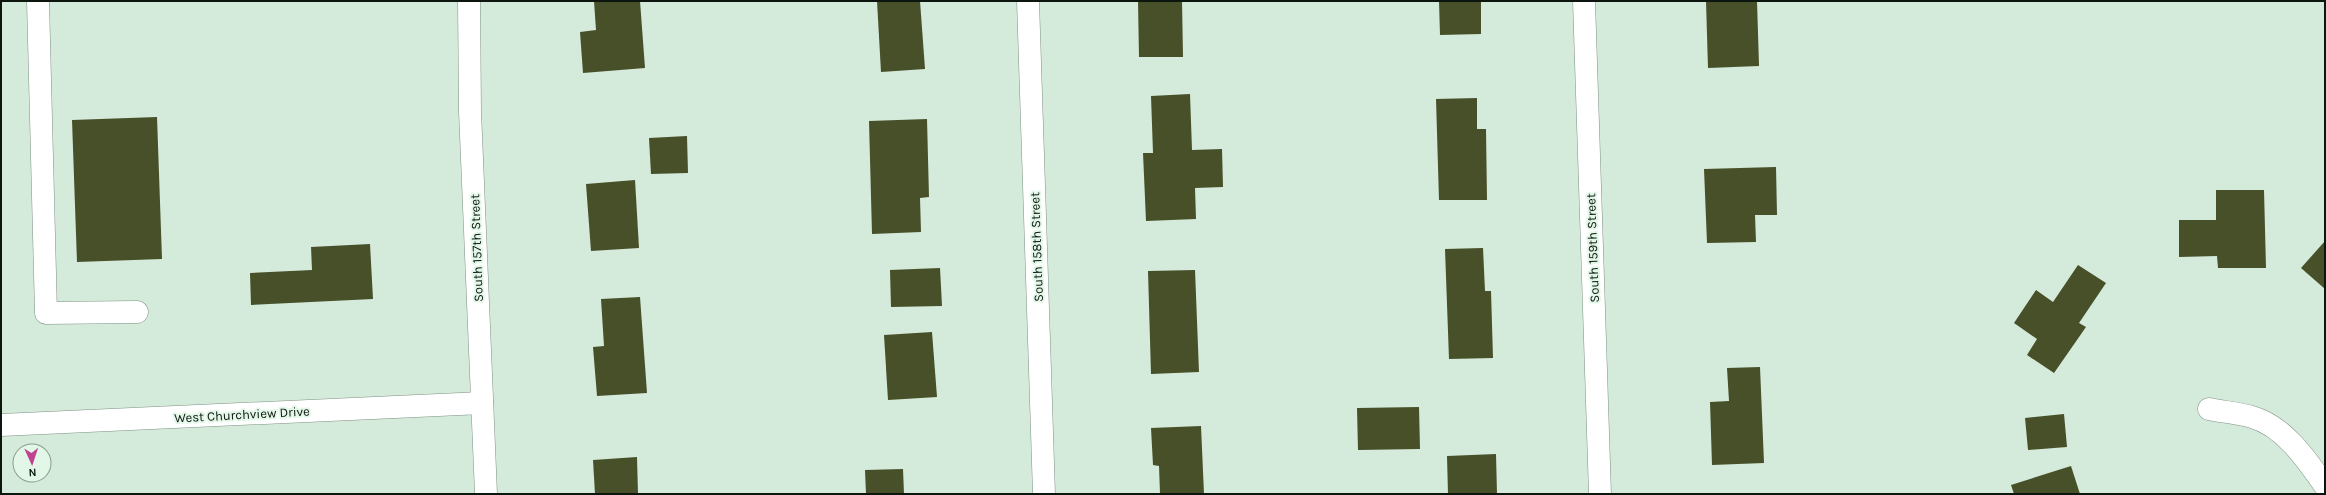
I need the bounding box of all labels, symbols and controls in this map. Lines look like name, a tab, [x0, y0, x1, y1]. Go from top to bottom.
street label: South 158th Street	[1027, 192, 1046, 302]
street label: South 159th Street	[1583, 193, 1602, 303]
street label: South 157th Street	[467, 194, 486, 302]
street label: West Churchview Drive	[174, 403, 310, 426]
north arrow	[12, 443, 52, 483]
text: N	[28, 466, 37, 479]

